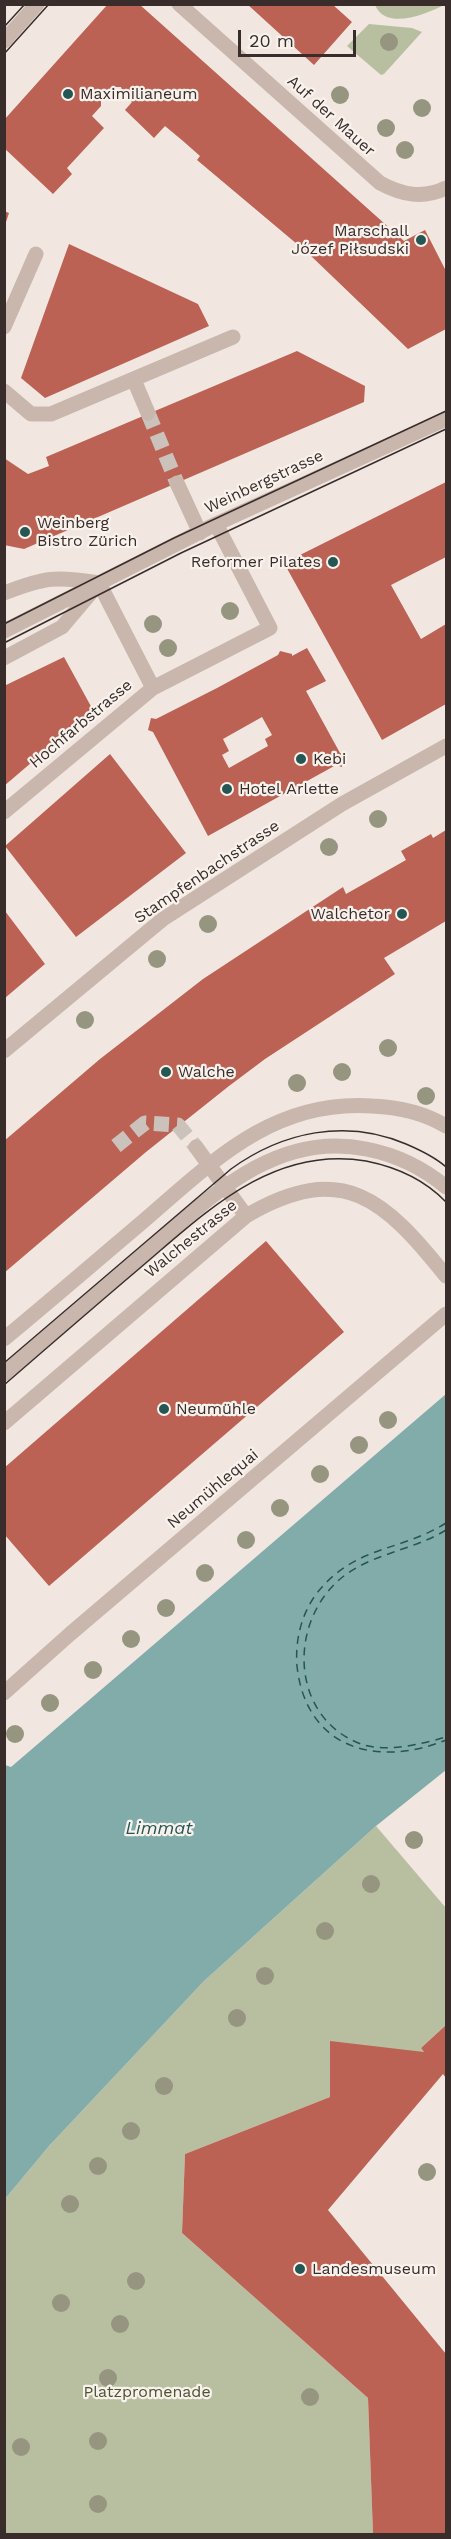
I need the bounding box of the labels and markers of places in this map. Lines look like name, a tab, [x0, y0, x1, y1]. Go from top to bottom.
place label: Maximilianeum	[80, 84, 197, 104]
marker: Maximilianeum	[61, 87, 75, 101]
place label: Marschall Józef Piłsudski	[291, 221, 409, 259]
marker: Marschall Józef Piłsudski	[414, 233, 428, 247]
place label: Weinberg Bistro Zürich	[37, 513, 137, 551]
marker: Weinberg Bistro Zürich	[18, 525, 32, 539]
place label: Reformer Pilates	[191, 552, 321, 572]
marker: Reformer Pilates	[326, 555, 340, 569]
place label: Kebi	[313, 749, 346, 769]
marker: Kebi	[294, 752, 308, 766]
place label: Hotel Arlette	[239, 779, 339, 799]
marker: Hotel Arlette	[220, 782, 234, 796]
place label: Walchetor	[311, 904, 390, 924]
marker: Walchetor	[395, 907, 409, 921]
place label: Walche	[178, 1062, 235, 1082]
marker: Walche	[159, 1065, 173, 1079]
place label: Neumühle	[176, 1399, 256, 1419]
marker: Neumühle	[157, 1402, 171, 1416]
place label: Landesmuseum	[312, 2259, 436, 2279]
marker: Landesmuseum	[293, 2262, 307, 2276]

